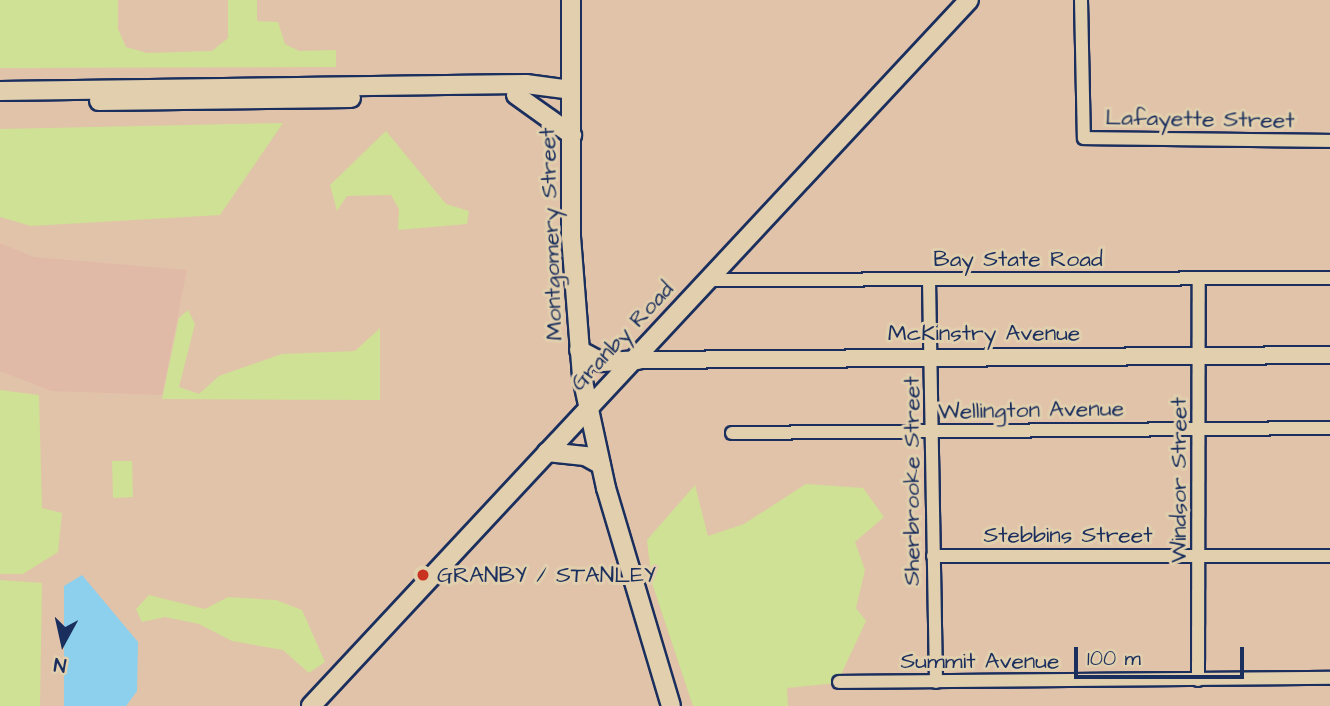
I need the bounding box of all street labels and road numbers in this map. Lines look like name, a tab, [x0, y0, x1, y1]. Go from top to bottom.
street label: Lafayette Street	[1105, 104, 1295, 134]
street label: Montgomery Street	[533, 127, 569, 341]
street label: Bay State Road	[933, 245, 1103, 273]
street label: Granby Road	[564, 276, 680, 396]
street label: McKinstry Avenue	[888, 319, 1080, 347]
street label: Sherbrooke Street	[898, 376, 926, 586]
street label: Wellington Avenue	[938, 395, 1124, 425]
street label: Windsor Street	[1165, 397, 1193, 563]
street label: Stebbins Street	[983, 521, 1153, 549]
street label: Summit Avenue	[901, 647, 1059, 675]

